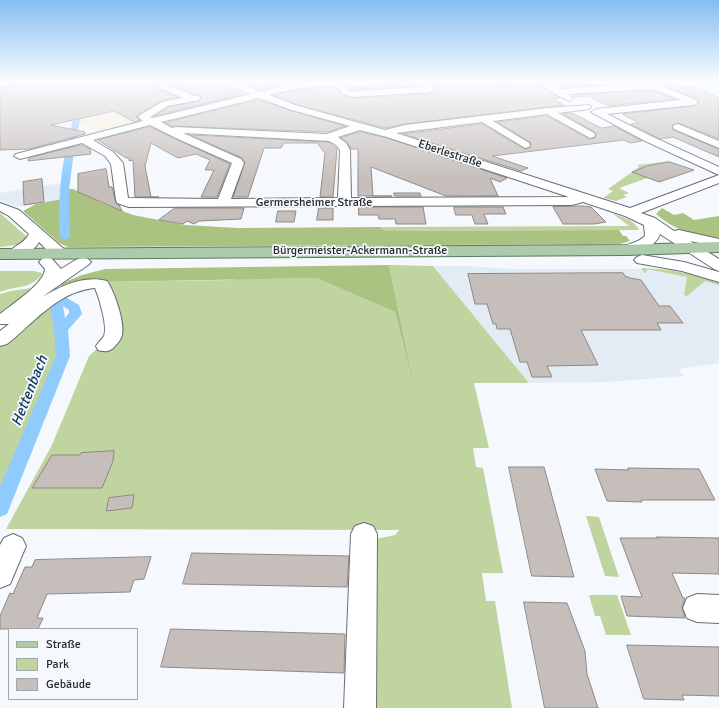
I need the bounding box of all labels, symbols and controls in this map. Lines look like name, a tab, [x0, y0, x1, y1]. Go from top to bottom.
street label: Eberlestraße	[416, 137, 484, 171]
street label: Germersheimer Straße	[256, 196, 372, 210]
street label: Bürgermeister-Ackermann-Straße	[273, 244, 447, 258]
water label: Hettenbach	[8, 353, 52, 429]
legend	[8, 628, 138, 700]
text: Straße	[46, 637, 81, 652]
text: Park	[46, 657, 69, 672]
text: Gebäude	[46, 677, 91, 692]

